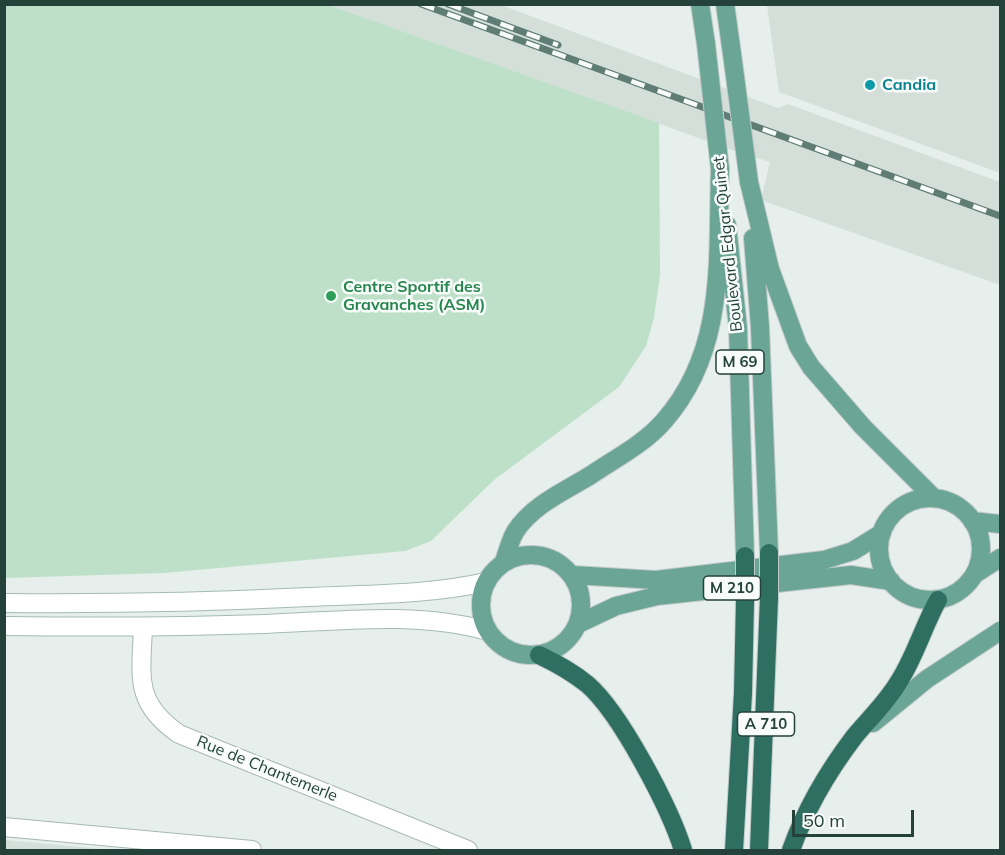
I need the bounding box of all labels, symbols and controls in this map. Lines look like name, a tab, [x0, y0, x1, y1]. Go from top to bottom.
place label: Candia	[882, 75, 936, 95]
marker: Candia	[863, 78, 877, 92]
street label: Boulevard Edgar Quinet	[709, 155, 747, 333]
place label: Centre Sportif des Gravanches (ASM)	[343, 277, 485, 315]
marker: Centre Sportif des Gravanches (ASM)	[324, 289, 338, 303]
road number: M 69	[716, 350, 764, 374]
road number: M 210	[704, 576, 760, 600]
road number: A 710	[738, 712, 795, 736]
street label: Rue de Chantemerle	[194, 732, 340, 806]
scale bar	[795, 798, 916, 836]
text: 50 m	[803, 809, 845, 832]

